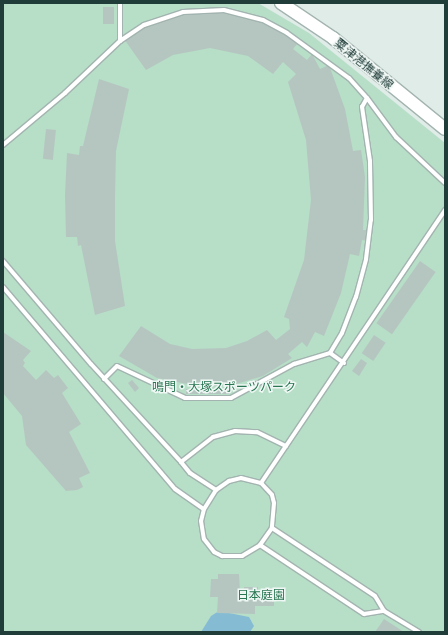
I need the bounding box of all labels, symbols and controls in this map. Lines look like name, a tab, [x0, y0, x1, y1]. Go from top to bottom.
street label: 粟津港撫養線	[331, 36, 397, 92]
park label: 鳴門・大塚スポーツパーク	[152, 380, 296, 394]
park label: 日本庭園	[237, 588, 285, 602]

